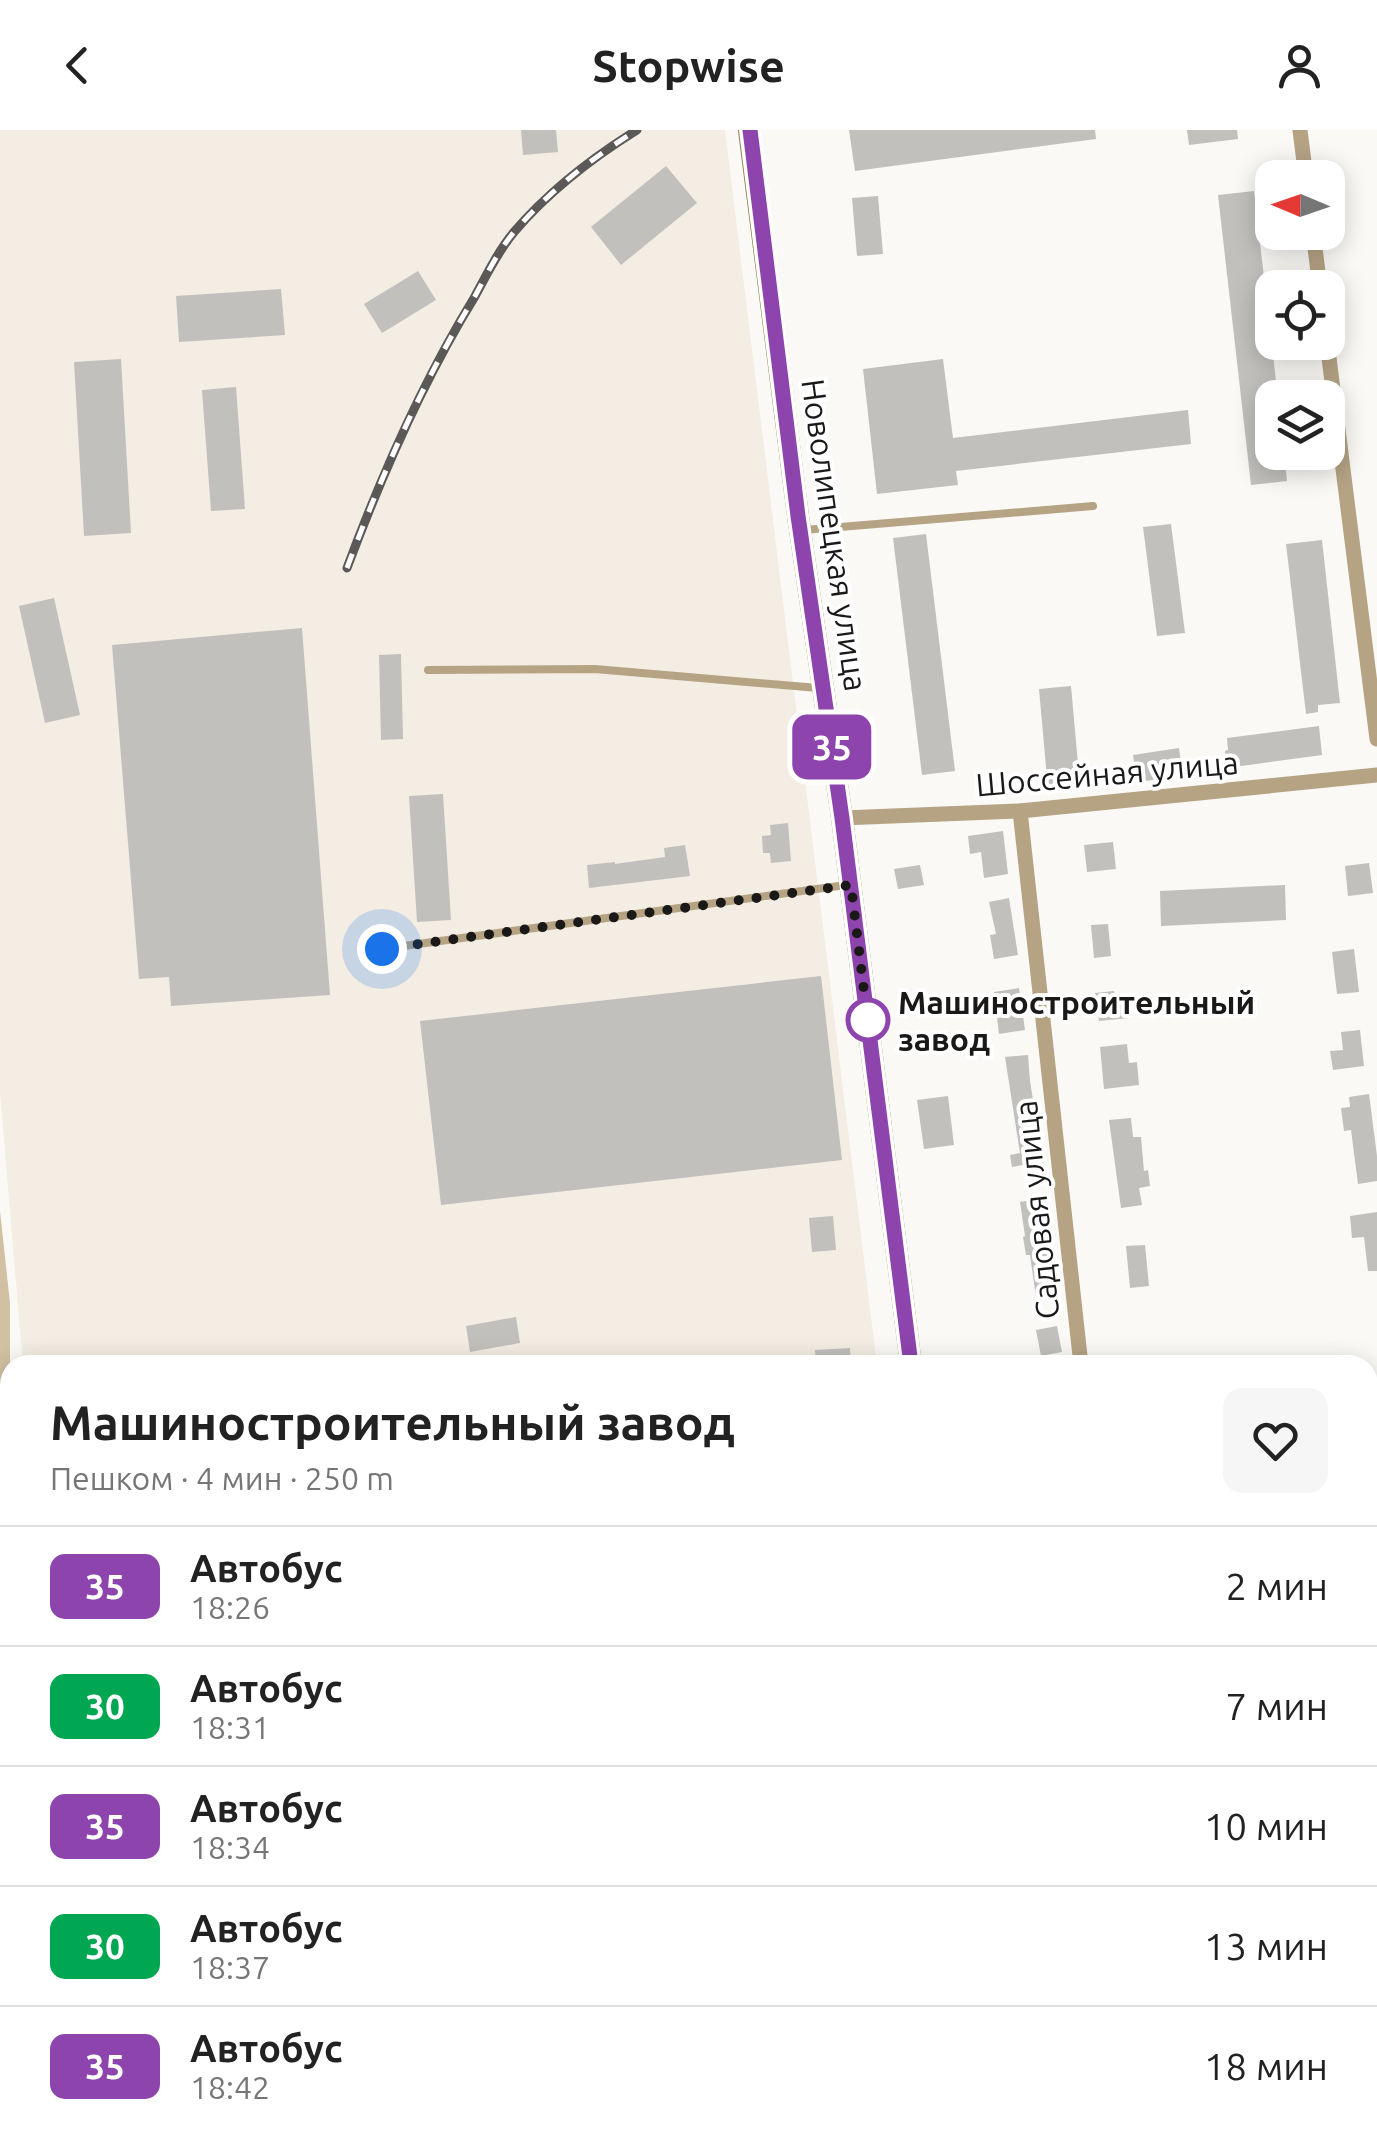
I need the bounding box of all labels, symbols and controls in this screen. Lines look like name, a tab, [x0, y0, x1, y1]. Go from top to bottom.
icon: back	[50, 38, 105, 93]
icon: person	[1272, 38, 1327, 93]
text: Stopwise	[592, 40, 785, 91]
north arrow	[1255, 160, 1345, 250]
map controls	[1255, 160, 1345, 470]
button: locate	[1255, 270, 1345, 360]
street label: Новолипецкая улица	[795, 377, 875, 693]
button: layers	[1255, 380, 1345, 470]
line badge: 35	[787, 714, 877, 780]
text: 35	[812, 727, 852, 767]
street label: Шоссейная улица	[974, 744, 1240, 802]
your location	[357, 924, 407, 974]
place label: Машиностроительный завод	[898, 984, 1255, 1057]
marker: Машиностроительный завод	[847, 999, 889, 1041]
street label: Садовая улица	[1007, 1099, 1065, 1321]
button: heart	[1223, 1388, 1328, 1493]
text: Машиностроительный завод	[50, 1395, 735, 1449]
text: Пешком · 4 мин · 250 m	[50, 1460, 394, 1496]
text: Автобус	[190, 1547, 343, 1589]
text: 2 мин	[1226, 1565, 1328, 1607]
text: 35	[85, 1566, 125, 1606]
text: 18:26	[190, 1589, 270, 1625]
text: Автобус	[190, 1667, 343, 1709]
text: 7 мин	[1226, 1685, 1328, 1727]
text: 30	[85, 1686, 125, 1726]
text: 18:31	[190, 1709, 270, 1745]
text: Автобус	[190, 1787, 343, 1829]
text: 10 мин	[1204, 1805, 1328, 1847]
text: 35	[85, 1806, 125, 1846]
text: 18:34	[190, 1829, 270, 1865]
text: Автобус	[190, 1907, 343, 1949]
text: 13 мин	[1204, 1925, 1328, 1967]
text: 30	[85, 1926, 125, 1966]
text: 18:37	[190, 1949, 270, 1985]
text: Автобус	[190, 2027, 343, 2069]
text: 18 мин	[1204, 2045, 1328, 2087]
text: 35	[85, 2046, 125, 2086]
text: 18:42	[190, 2069, 270, 2105]

